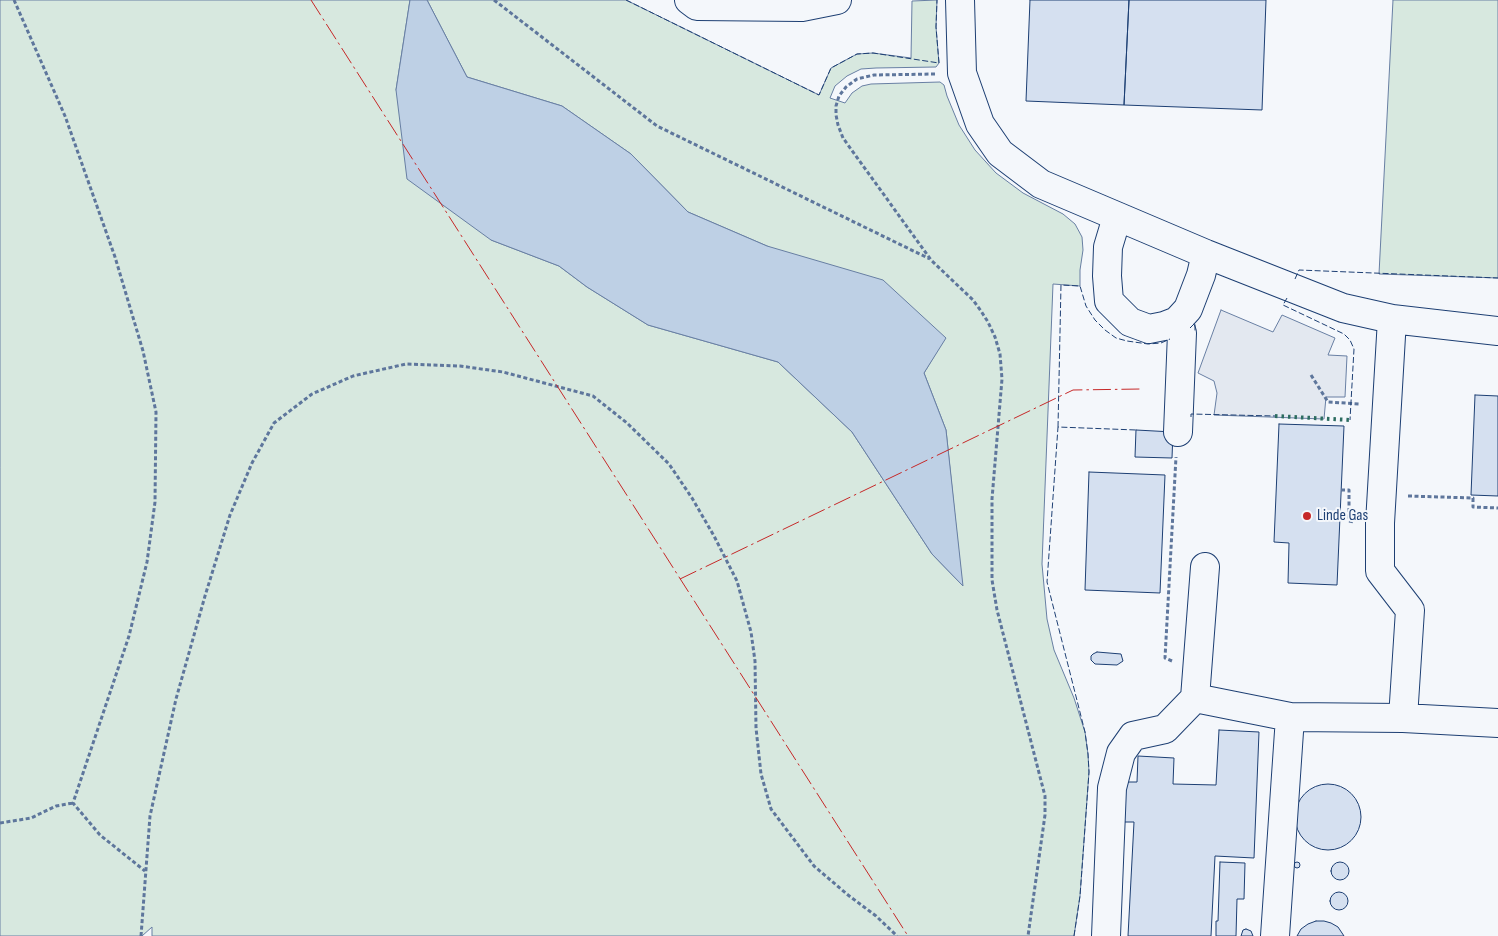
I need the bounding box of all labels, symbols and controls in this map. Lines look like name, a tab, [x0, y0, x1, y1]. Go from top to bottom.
place label: Linde Gas	[1317, 506, 1368, 526]
marker: Linde Gas	[1301, 510, 1313, 522]

